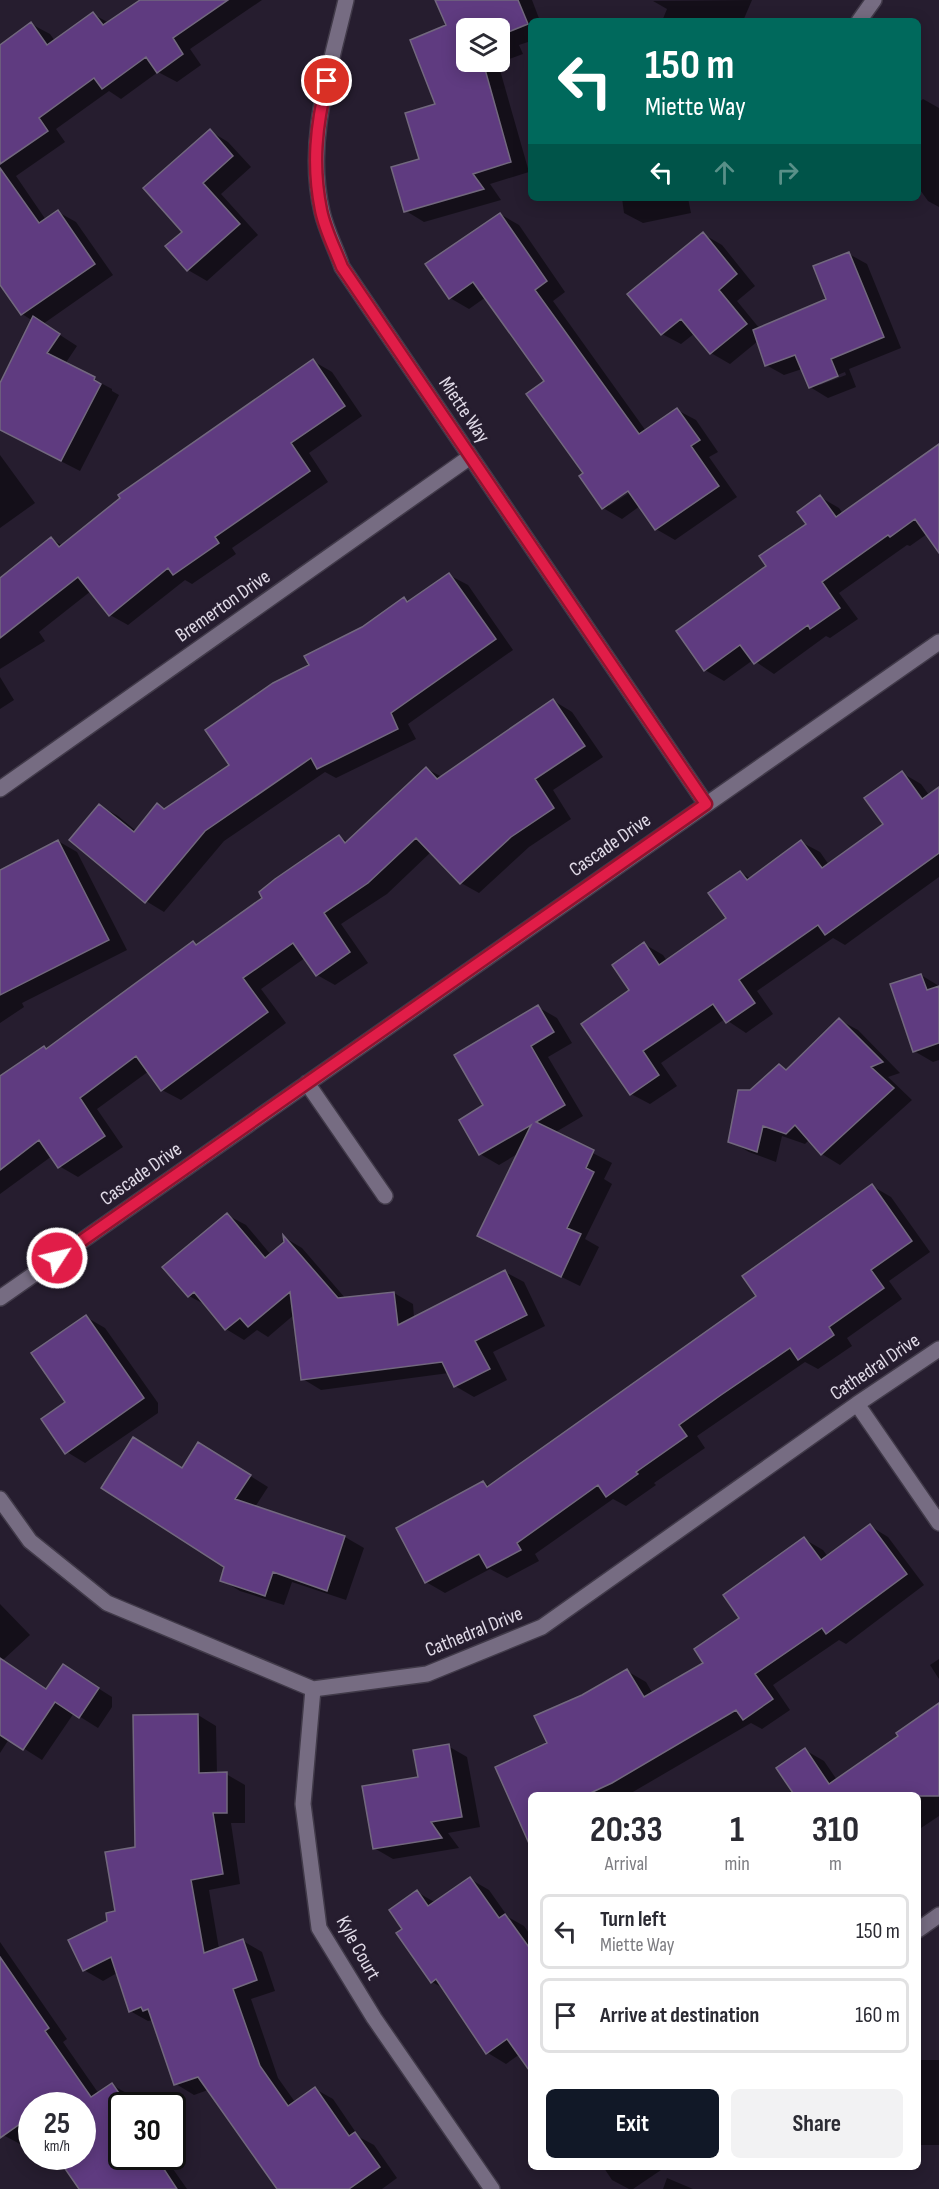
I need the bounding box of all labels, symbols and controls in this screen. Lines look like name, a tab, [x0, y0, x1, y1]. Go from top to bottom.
map controls	[456, 18, 510, 72]
button: layers	[456, 18, 510, 72]
text: 150 m	[645, 40, 734, 91]
icon: left	[546, 42, 624, 120]
pin	[301, 55, 352, 106]
icon: arrive	[310, 64, 343, 97]
text: Miette Way	[645, 91, 746, 123]
icon: left	[645, 156, 678, 189]
icon: ahead	[708, 156, 741, 189]
icon: right	[771, 156, 804, 189]
street label: Miette Way	[433, 372, 495, 448]
street label: Bremerton Drive	[171, 565, 275, 647]
street label: Cascade Drive	[565, 808, 655, 882]
street label: Cascade Drive	[96, 1137, 186, 1211]
position arrow	[25, 1226, 89, 1290]
street label: Cathedral Drive	[826, 1328, 924, 1406]
street label: Cathedral Drive	[422, 1602, 526, 1662]
text: 20:33	[590, 1809, 663, 1852]
text: 1	[730, 1809, 744, 1852]
text: 310	[812, 1809, 859, 1852]
text: Arrival	[605, 1852, 648, 1876]
text: min	[725, 1852, 750, 1876]
text: m	[829, 1852, 842, 1876]
text: Turn left	[600, 1906, 666, 1933]
street label: Kyle Court	[331, 1912, 385, 1984]
icon: left	[549, 1915, 582, 1948]
text: 150 m	[856, 1918, 900, 1945]
text: Miette Way	[600, 1933, 675, 1957]
icon: arrive	[549, 1999, 582, 2032]
text: Arrive at destination	[600, 2002, 759, 2029]
text: 160 m	[855, 2002, 900, 2029]
button: Exit	[546, 2089, 719, 2158]
button: Share	[731, 2089, 903, 2158]
speed limit sign: 30	[108, 2092, 186, 2170]
text: 25	[44, 2106, 70, 2142]
text: km/h	[44, 2137, 70, 2156]

